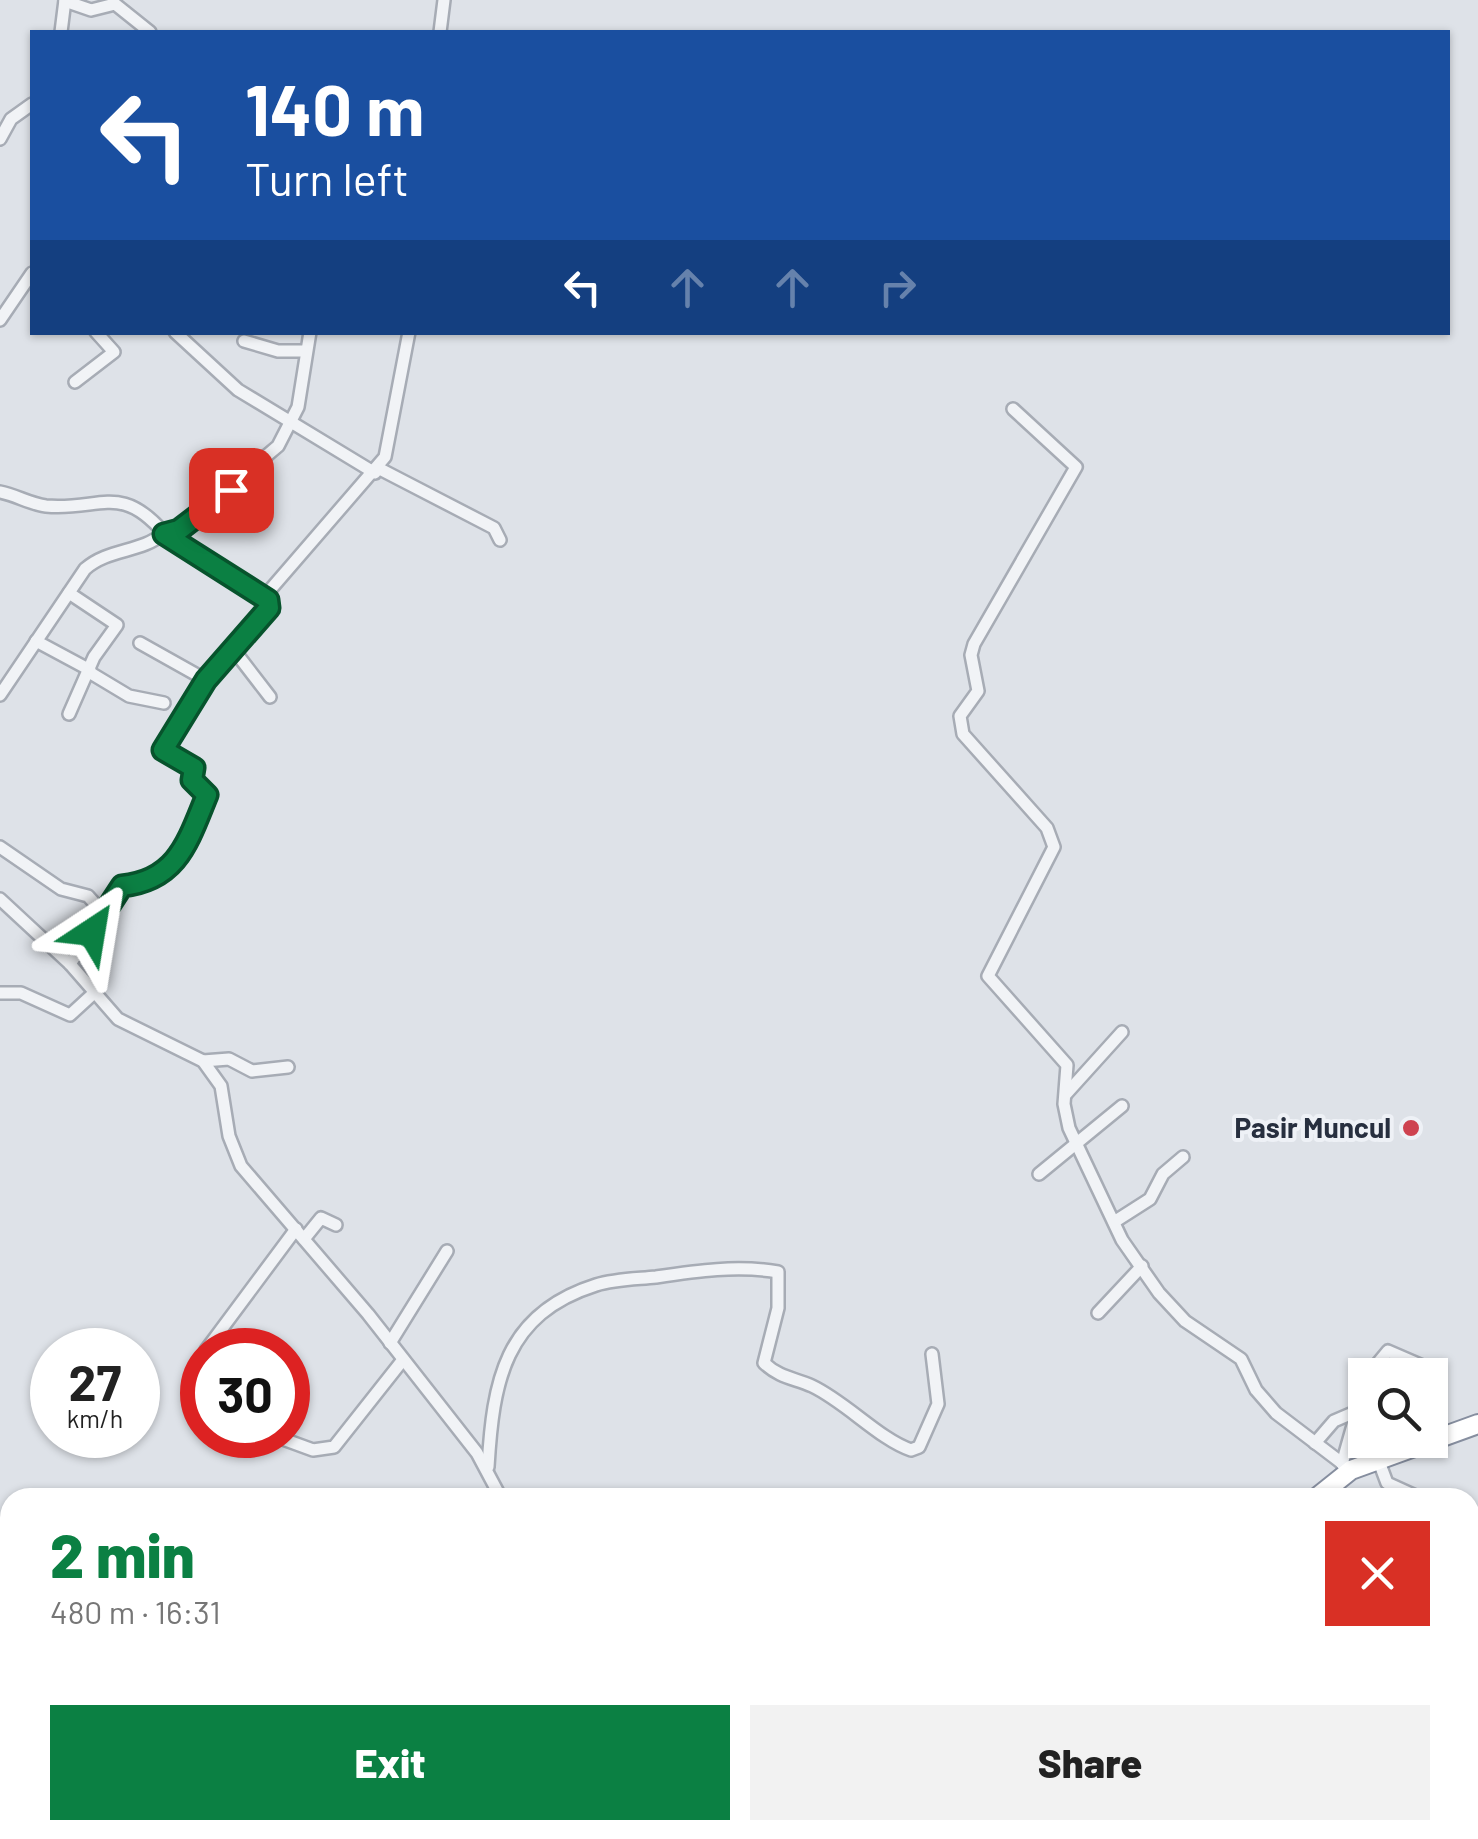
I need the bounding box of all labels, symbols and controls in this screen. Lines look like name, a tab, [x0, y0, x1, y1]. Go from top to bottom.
text: 140 m	[245, 66, 424, 150]
icon: left	[80, 70, 210, 200]
text: Turn left	[245, 151, 409, 205]
icon: left	[555, 260, 610, 315]
icon: ahead	[660, 260, 715, 315]
icon: ahead	[765, 260, 820, 315]
icon: right	[870, 260, 925, 315]
pin	[189, 448, 274, 533]
icon: arrive	[204, 463, 259, 518]
position arrow	[40, 880, 144, 984]
place label: Pasir Muncul	[1235, 1110, 1391, 1144]
marker: Pasir Muncul	[1400, 1117, 1422, 1139]
speed limit sign: 30	[180, 1328, 310, 1458]
text: 27	[69, 1351, 121, 1411]
map controls	[1348, 1358, 1448, 1458]
button: search	[1348, 1358, 1448, 1458]
text: km/h	[67, 1403, 123, 1433]
text: 2 min	[50, 1518, 195, 1590]
button: close	[1325, 1521, 1430, 1626]
text: 480 m · 16:31	[50, 1592, 221, 1630]
button: Exit	[50, 1705, 730, 1820]
button: Share	[750, 1705, 1430, 1820]

